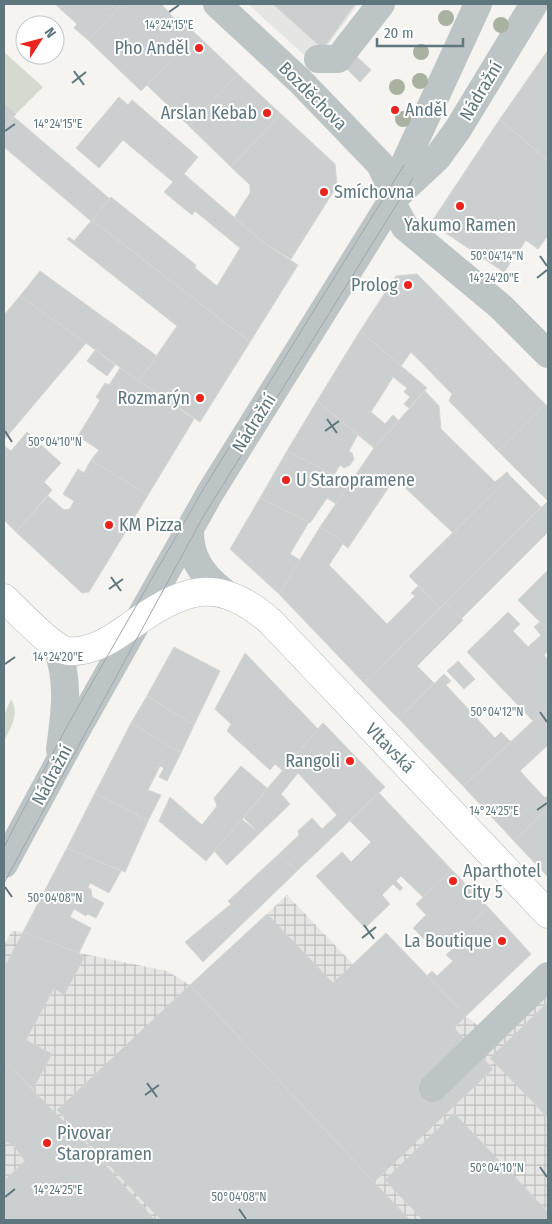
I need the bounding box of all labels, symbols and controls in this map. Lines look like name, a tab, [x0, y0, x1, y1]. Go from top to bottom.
north arrow	[15, 15, 65, 65]
scale bar	[377, 15, 463, 47]
text: 14°24'15"E	[145, 18, 194, 32]
text: N	[41, 24, 59, 41]
text: 20 m	[384, 24, 414, 42]
place label: Pho Anděl	[115, 37, 189, 59]
marker: Pho Anděl	[193, 42, 205, 54]
street label: Bozděchova	[274, 57, 352, 135]
street label: Nádražní	[455, 57, 507, 125]
place label: Anděl	[405, 99, 447, 121]
place label: Arslan Kebab	[161, 102, 257, 124]
marker: Anděl	[389, 104, 401, 116]
marker: Arslan Kebab	[261, 107, 273, 119]
text: 14°24'15"E	[34, 117, 83, 131]
place label: Smíchovna	[334, 181, 414, 203]
marker: Smíchovna	[318, 186, 330, 198]
marker: Yakumo Ramen	[454, 200, 466, 212]
place label: Yakumo Ramen	[404, 214, 516, 236]
text: 50°04'14"N	[471, 249, 523, 263]
text: 14°24'20"E	[469, 271, 520, 285]
place label: Prolog	[351, 274, 399, 296]
marker: Prolog	[402, 279, 414, 291]
place label: Rozmarýn	[118, 387, 190, 409]
street label: Nádražní	[227, 389, 281, 456]
marker: Rozmarýn	[194, 392, 206, 404]
text: 50°04'10"N	[28, 435, 82, 449]
place label: U Staropramene	[296, 469, 415, 491]
marker: U Staropramene	[280, 474, 292, 486]
place label: KM Pizza	[119, 514, 183, 536]
marker: KM Pizza	[103, 519, 115, 531]
text: 14°24'20"E	[33, 650, 84, 664]
text: 50°04'12"N	[470, 705, 524, 719]
street label: Vltavská	[361, 719, 419, 778]
street label: Nádražní	[27, 741, 77, 809]
place label: Rangoli	[285, 750, 340, 772]
marker: Rangoli	[344, 755, 356, 767]
text: 14°24'25"E	[469, 804, 519, 818]
place label: Aparthotel City 5	[463, 860, 541, 903]
marker: Aparthotel City 5	[447, 875, 459, 887]
text: 50°04'08"N	[27, 891, 83, 905]
place label: La Boutique	[404, 930, 492, 952]
marker: La Boutique	[496, 935, 508, 947]
place label: Pivovar Staropramen	[57, 1122, 152, 1165]
marker: Pivovar Staropramen	[41, 1137, 53, 1149]
text: 50°04'10"N	[470, 1161, 524, 1175]
text: 14°24'25"E	[33, 1183, 83, 1197]
text: 50°04'08"N	[211, 1190, 267, 1204]

